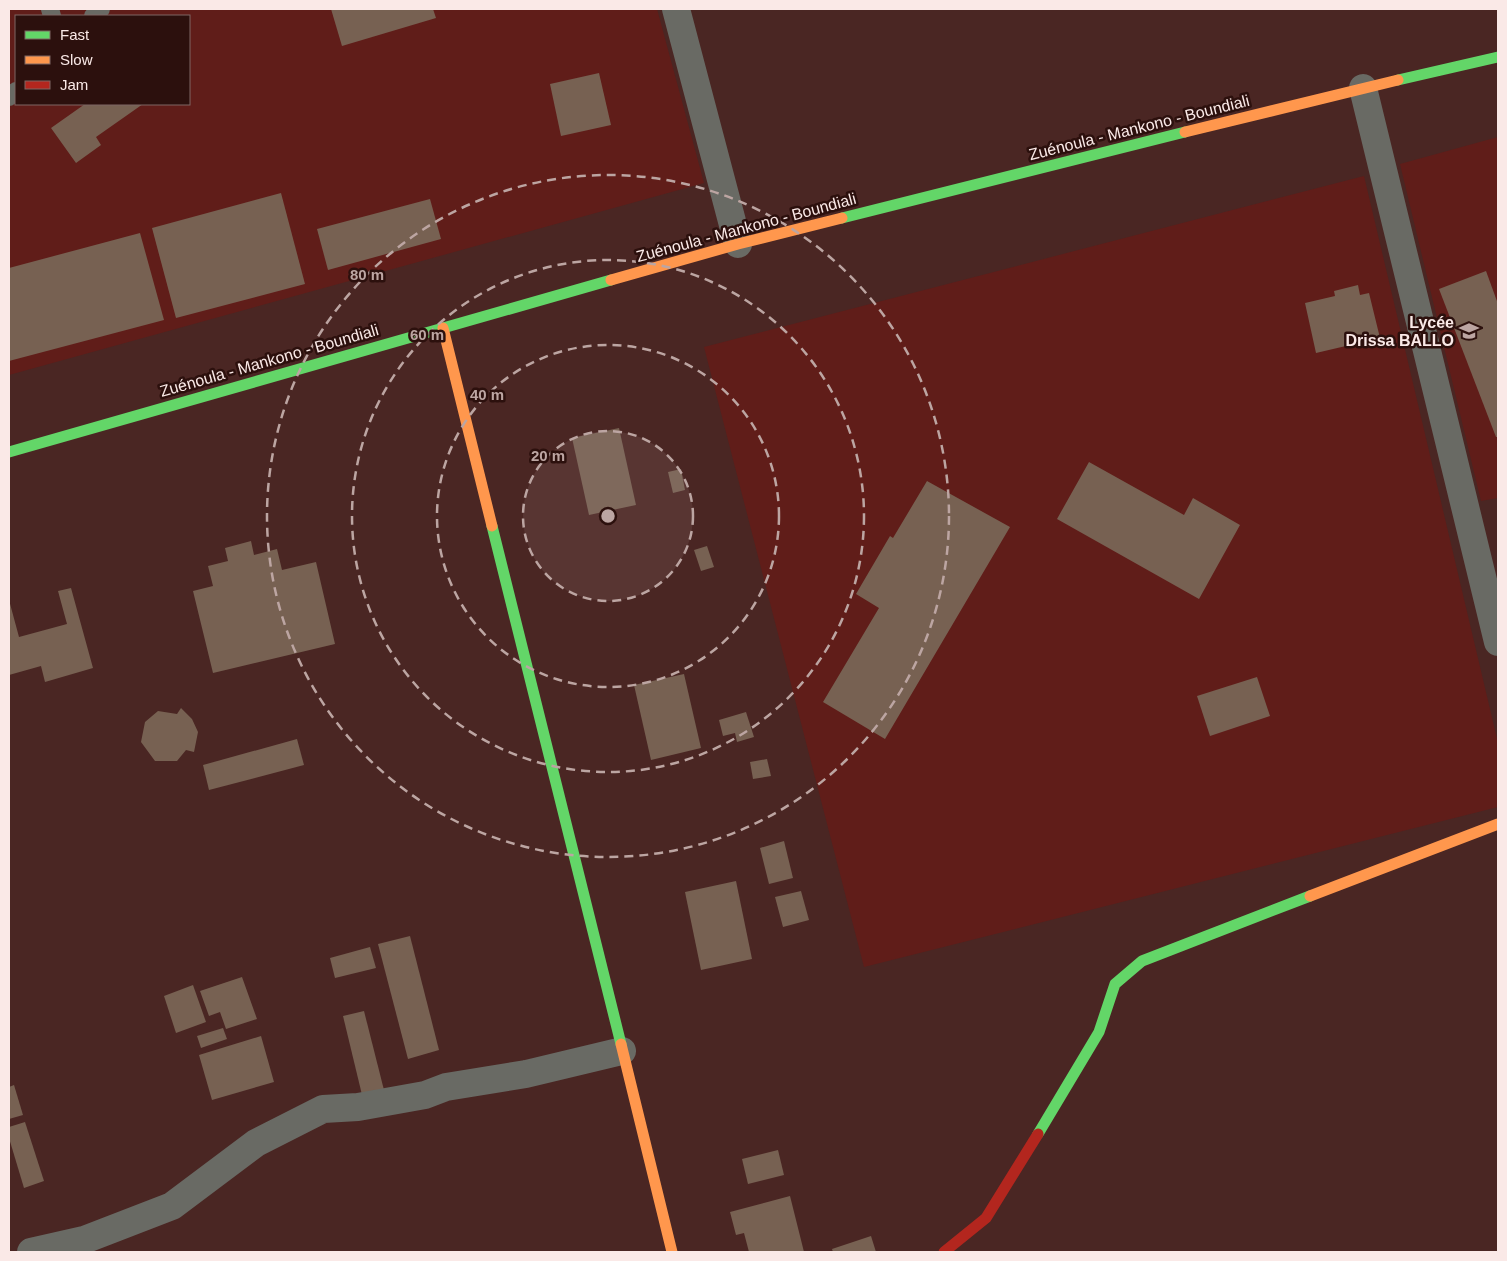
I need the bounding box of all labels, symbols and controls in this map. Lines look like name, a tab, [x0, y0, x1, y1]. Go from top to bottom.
legend	[15, 15, 190, 105]
text: Fast	[60, 26, 90, 43]
text: Slow	[60, 51, 93, 68]
text: Jam	[60, 76, 88, 93]
street label: Zuénoula - Mankono - Boundiali	[1027, 92, 1251, 163]
street label: Zuénoula - Mankono - Boundiali	[634, 190, 858, 265]
text: 80 m	[350, 266, 384, 283]
place label: Lycée Drissa BALLO	[1346, 314, 1454, 349]
school or university icon: Lycée Drissa BALLO	[1458, 320, 1480, 342]
street label: Zuénoula - Mankono - Boundiali	[158, 321, 380, 400]
text: 60 m	[410, 326, 444, 343]
text: 40 m	[470, 386, 504, 403]
text: 20 m	[531, 447, 565, 464]
centre of rings	[599, 507, 617, 525]

